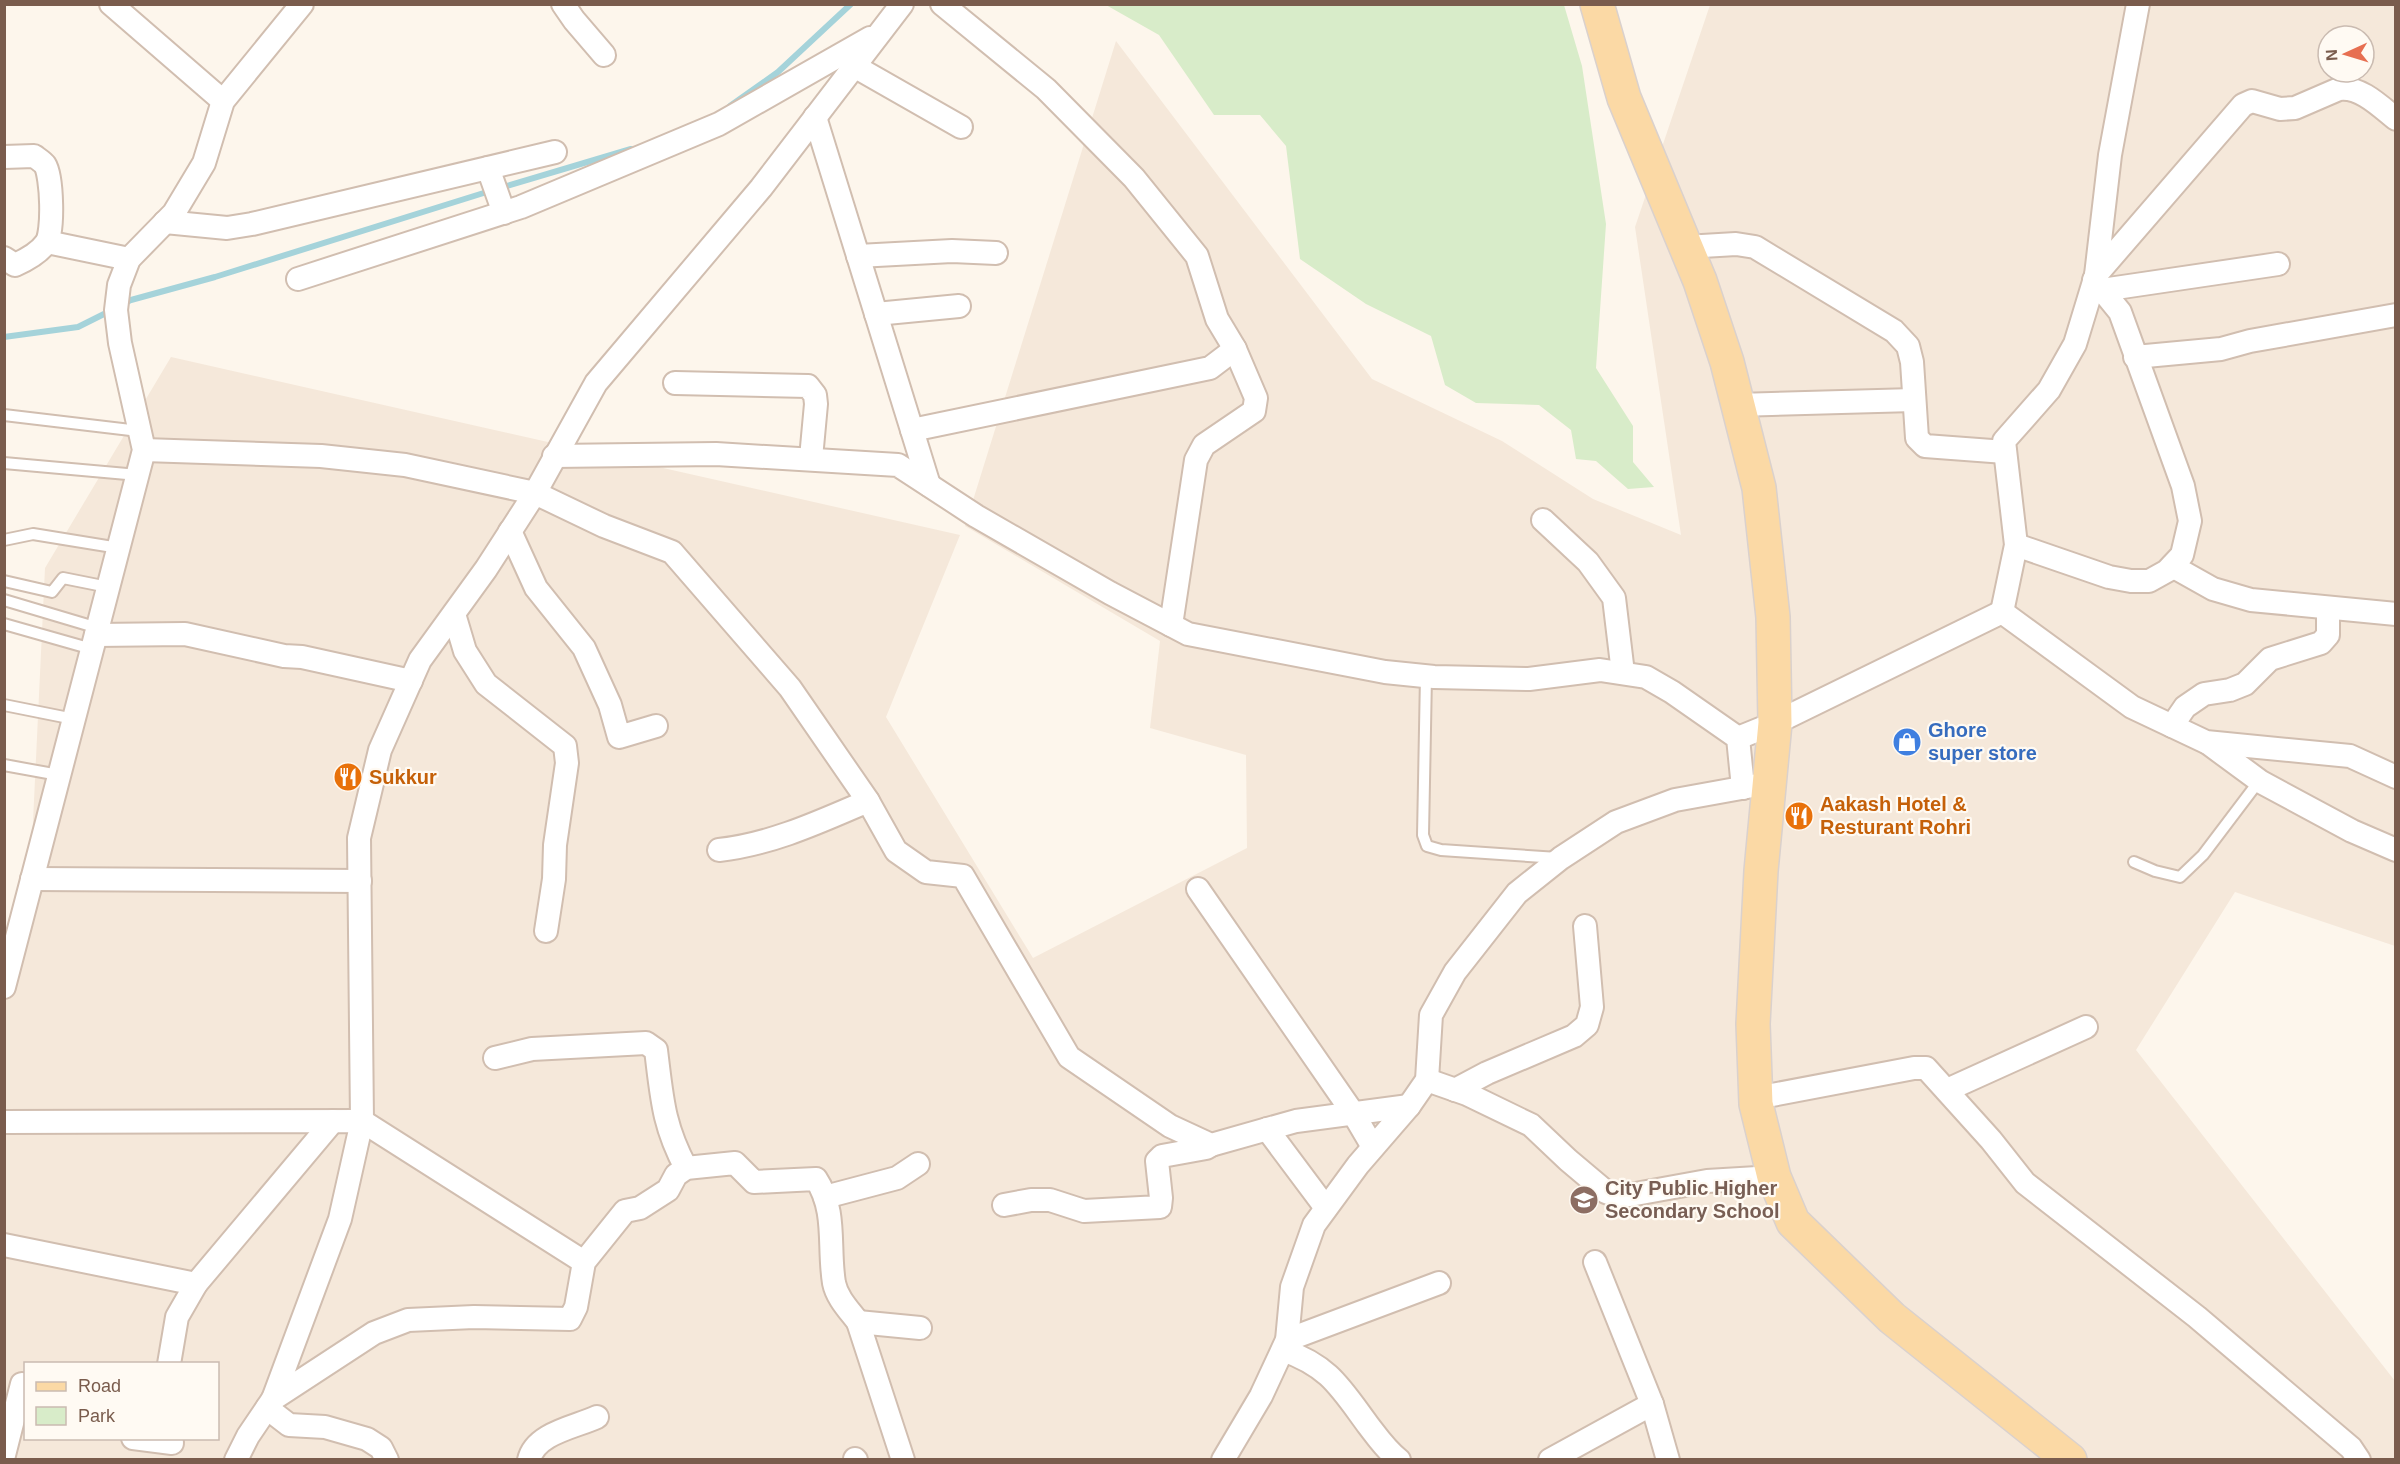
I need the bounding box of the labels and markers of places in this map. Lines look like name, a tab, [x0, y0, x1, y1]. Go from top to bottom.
place label: Ghore super store	[1928, 719, 2037, 764]
shop icon: Ghore super store	[1891, 726, 1923, 758]
restaurant icon: Sukkur	[332, 761, 364, 793]
place label: Sukkur	[369, 766, 437, 788]
place label: Aakash Hotel & Resturant Rohri	[1820, 793, 1971, 838]
restaurant icon: Aakash Hotel & Resturant Rohri	[1783, 800, 1815, 832]
place label: City Public Higher Secondary School	[1605, 1177, 1780, 1222]
school or university icon: City Public Higher Secondary School	[1568, 1184, 1600, 1216]

